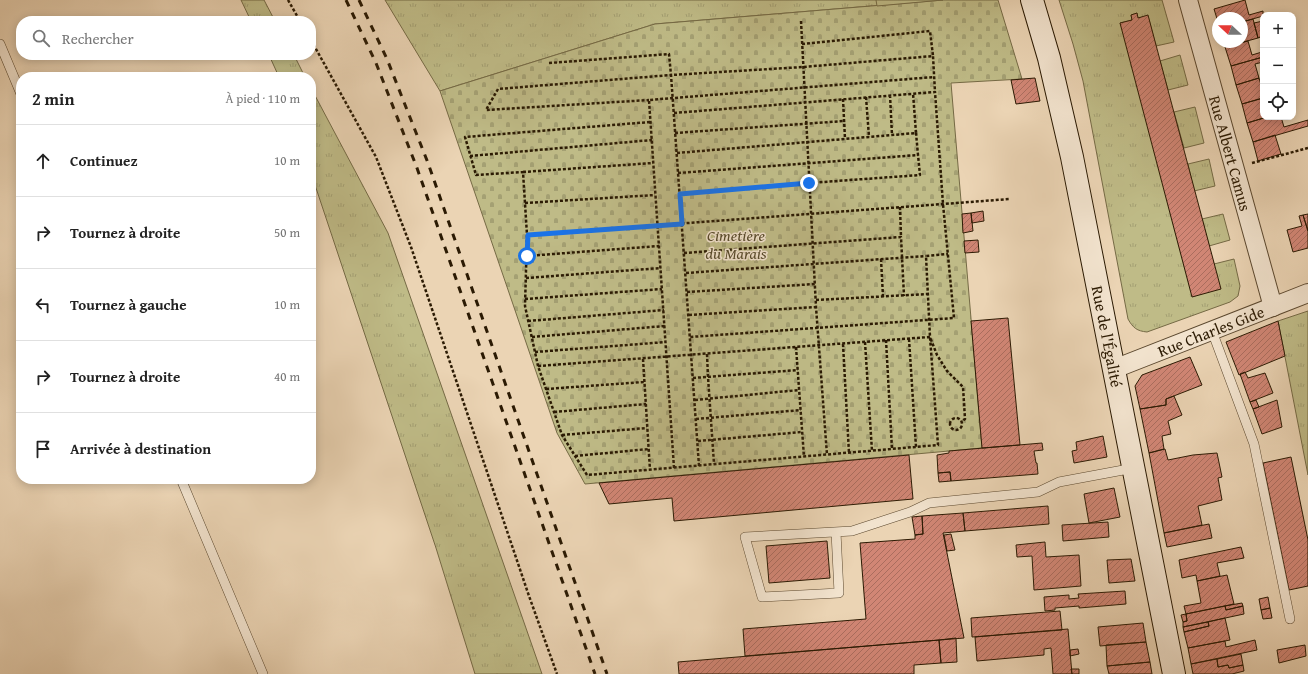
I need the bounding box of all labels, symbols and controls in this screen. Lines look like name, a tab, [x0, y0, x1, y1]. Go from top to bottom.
north arrow	[1212, 12, 1248, 48]
map controls	[1260, 12, 1296, 120]
button: +	[1260, 12, 1296, 48]
search box	[16, 16, 316, 60]
icon: search	[30, 27, 52, 49]
text: Rechercher	[62, 28, 134, 49]
button: −	[1260, 48, 1296, 84]
button: locate	[1260, 84, 1296, 120]
text: 2 min	[32, 86, 74, 111]
text: À pied · 110 m	[225, 89, 300, 108]
street label: Rue Albert Camus	[1203, 93, 1258, 214]
icon: ahead	[32, 150, 54, 172]
text: Continuez	[70, 150, 138, 171]
text: 10 m	[274, 151, 300, 170]
route end	[800, 174, 818, 192]
icon: right	[32, 222, 54, 244]
text: Tournez à droite	[70, 222, 180, 243]
text: 50 m	[274, 223, 300, 242]
park label: Cimetière du Marais	[705, 223, 767, 265]
route start	[518, 247, 536, 265]
street label: Rue de l'Égalité	[1086, 284, 1129, 389]
icon: left	[32, 294, 54, 316]
text: Tournez à gauche	[70, 294, 187, 315]
text: 10 m	[274, 295, 300, 314]
street label: Rue Charles Gide	[1154, 299, 1268, 363]
icon: right	[32, 366, 54, 388]
text: Tournez à droite	[70, 366, 180, 387]
text: 40 m	[274, 367, 300, 386]
icon: arrive	[32, 438, 54, 460]
text: Arrivée à destination	[70, 438, 211, 459]

